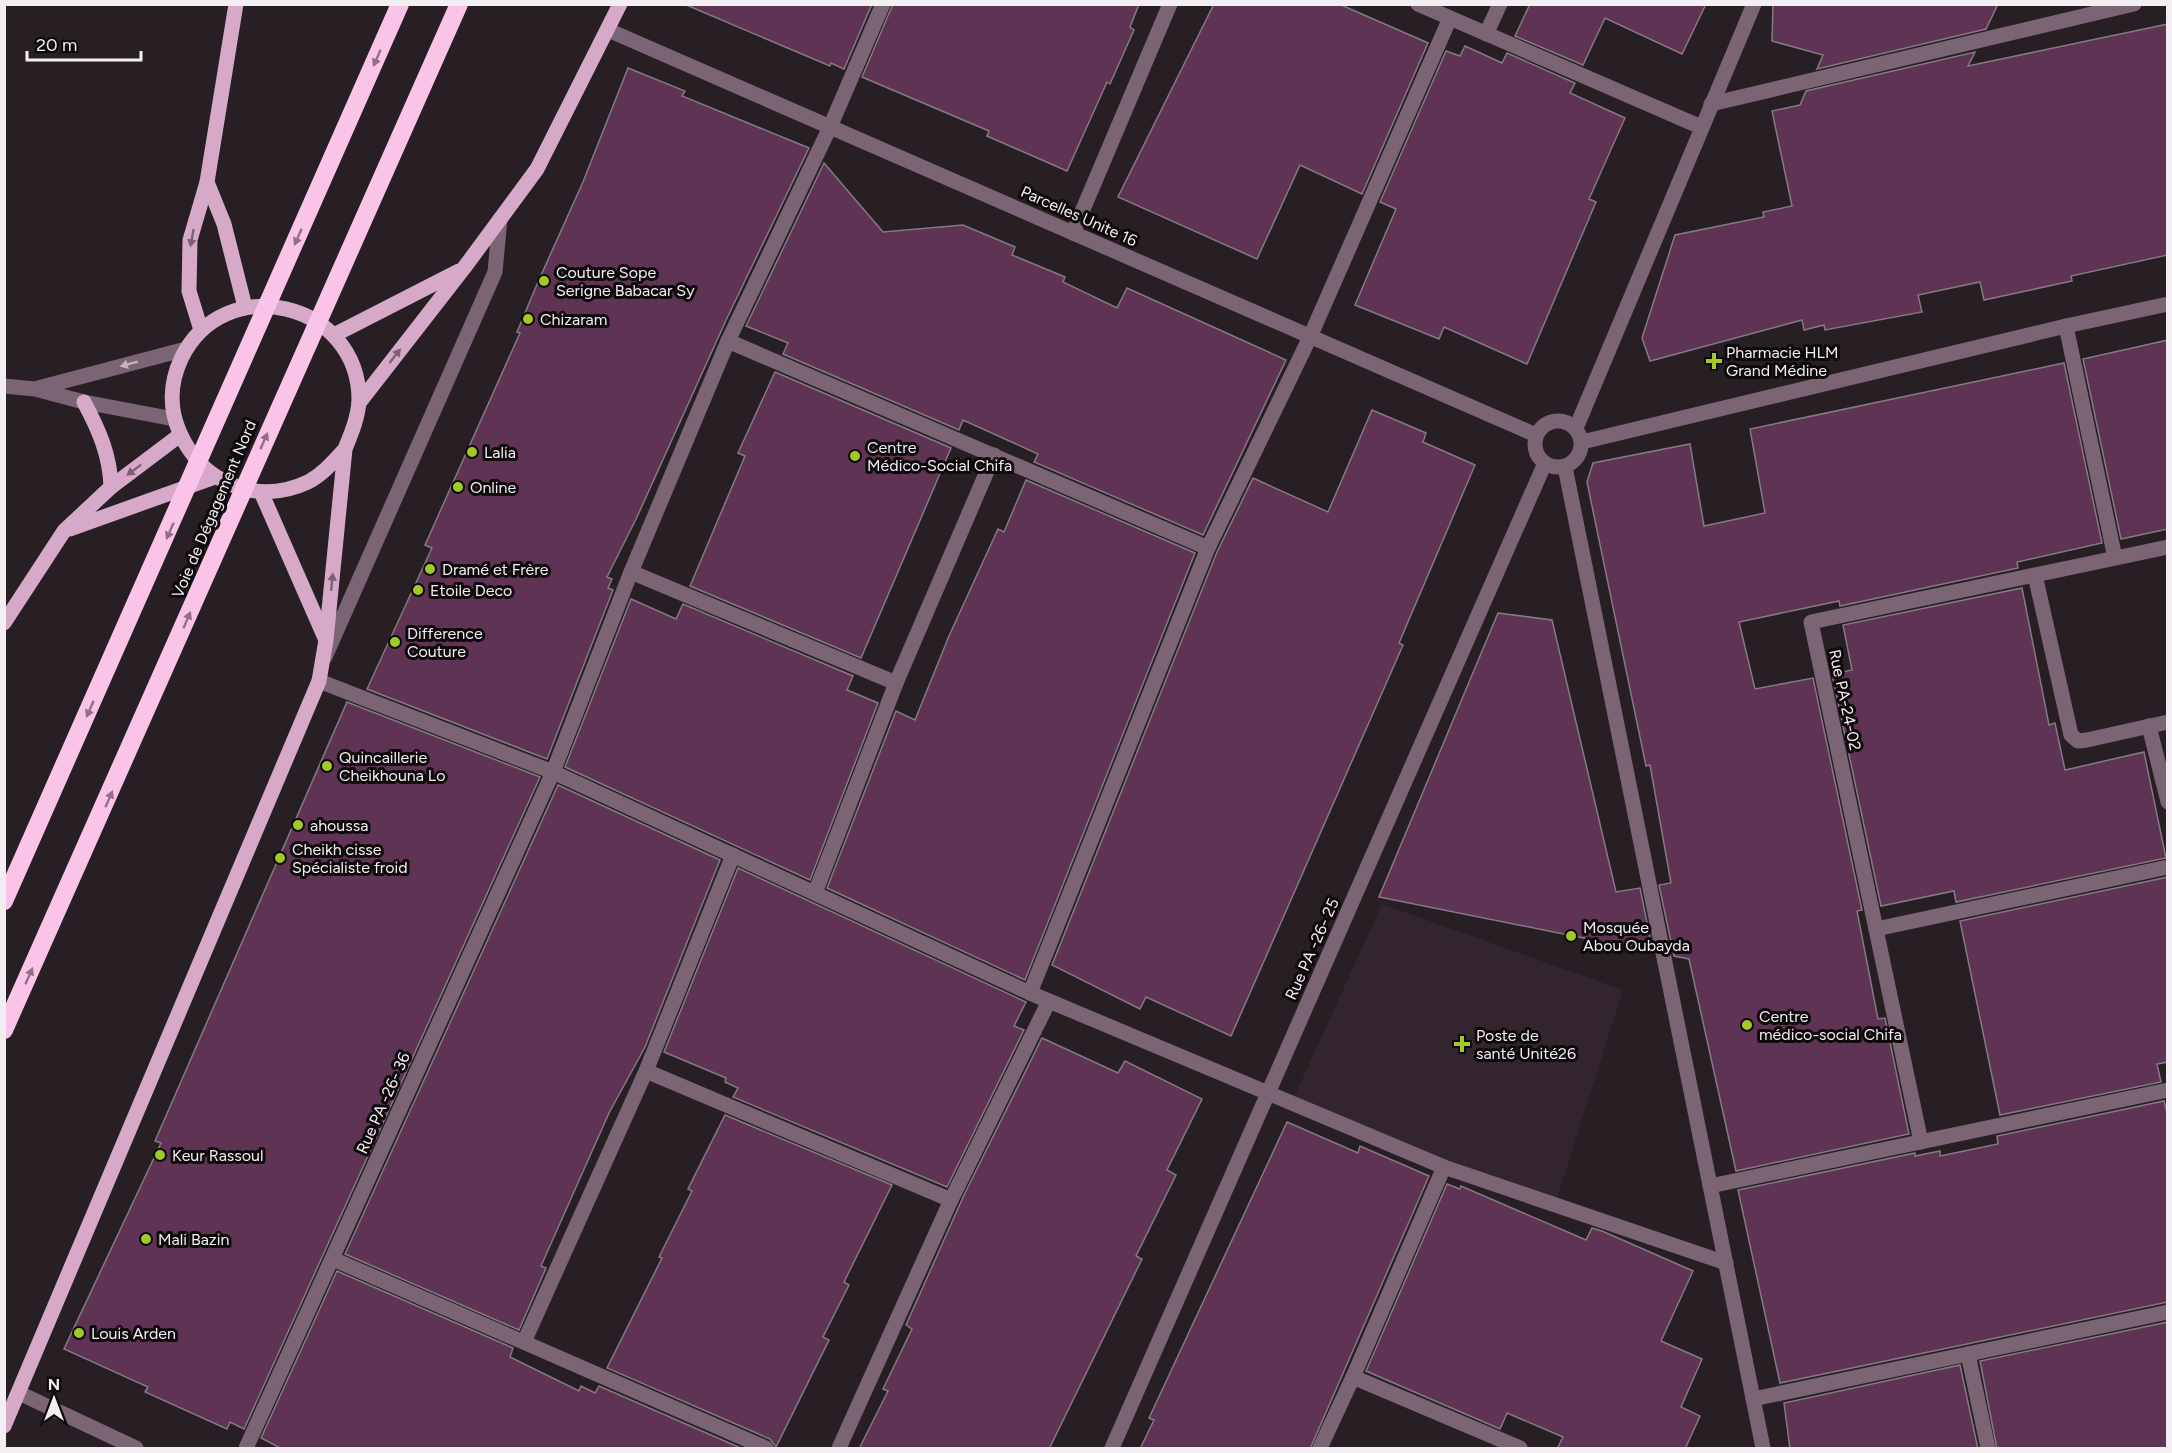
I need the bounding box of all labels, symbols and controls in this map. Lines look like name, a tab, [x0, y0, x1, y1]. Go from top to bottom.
scale bar	[27, 24, 141, 62]
text: 20 m	[36, 34, 77, 56]
one-way arrow	[371, 49, 381, 67]
street label: Parcelles Unite 16	[1018, 182, 1140, 250]
one-way arrow	[294, 228, 303, 245]
one-way arrow	[187, 229, 196, 248]
place label: Couture Sope Serigne Babacar Sy	[556, 263, 695, 300]
marker: Couture Sope Serigne Babacar Sy	[537, 274, 551, 288]
place label: Chizaram	[540, 310, 607, 329]
marker: Chizaram	[521, 312, 535, 326]
place label: Pharmacie HLM Grand Médine	[1726, 343, 1838, 380]
one-way arrow	[388, 349, 400, 364]
marker: Pharmacie HLM Grand Médine	[1707, 354, 1721, 368]
one-way arrow	[120, 359, 139, 369]
street label: Voie de Dégagement Nord	[168, 417, 260, 601]
one-way arrow	[260, 433, 269, 450]
place label: Centre Médico-Social Chifa	[867, 438, 1012, 475]
place label: Lalia	[484, 443, 516, 462]
marker: Lalia	[465, 445, 479, 459]
marker: Centre Médico-Social Chifa	[848, 449, 862, 463]
one-way arrow	[126, 464, 141, 476]
place label: Online	[470, 478, 517, 497]
marker: Online	[451, 480, 465, 494]
one-way arrow	[165, 522, 174, 539]
place label: Dramé et Frère	[442, 560, 549, 579]
marker: Dramé et Frère	[423, 562, 437, 576]
one-way arrow	[327, 573, 337, 592]
place label: Etoile Deco	[430, 581, 512, 600]
marker: Etoile Deco	[411, 583, 425, 597]
one-way arrow	[183, 611, 192, 629]
place label: Difference Couture	[407, 624, 483, 661]
marker: Difference Couture	[388, 635, 402, 649]
street label: Rue PA-24-02	[1825, 648, 1865, 752]
one-way arrow	[85, 700, 95, 718]
place label: Quincaillerie Cheikhouna Lo	[339, 748, 445, 785]
marker: Quincaillerie Cheikhouna Lo	[320, 759, 334, 773]
one-way arrow	[104, 790, 113, 807]
place label: ahoussa	[310, 816, 368, 835]
marker: ahoussa	[291, 818, 305, 832]
place label: Cheikh cisse Spécialiste froid	[292, 840, 408, 877]
marker: Cheikh cisse Spécialiste froid	[273, 851, 287, 865]
street label: Rue PA -26- 25	[1281, 895, 1343, 1003]
place label: Mosquée Abou Oubayda	[1583, 918, 1690, 955]
marker: Mosquée Abou Oubayda	[1564, 929, 1578, 943]
one-way arrow	[24, 968, 33, 985]
place label: Centre médico-social Chifa	[1759, 1007, 1902, 1044]
marker: Centre médico-social Chifa	[1740, 1018, 1754, 1032]
place label: Poste de santé Unité26	[1476, 1026, 1576, 1063]
marker: Poste de santé Unité26	[1453, 1035, 1471, 1053]
street label: Rue PA -26- 36	[352, 1049, 414, 1157]
place label: Keur Rassoul	[172, 1146, 263, 1165]
marker: Keur Rassoul	[153, 1148, 167, 1162]
place label: Mali Bazin	[158, 1230, 229, 1249]
marker: Mali Bazin	[139, 1232, 153, 1246]
place label: Louis Arden	[91, 1324, 176, 1343]
marker: Louis Arden	[72, 1326, 86, 1340]
north arrow	[24, 1369, 84, 1429]
text: N	[48, 1375, 60, 1394]

